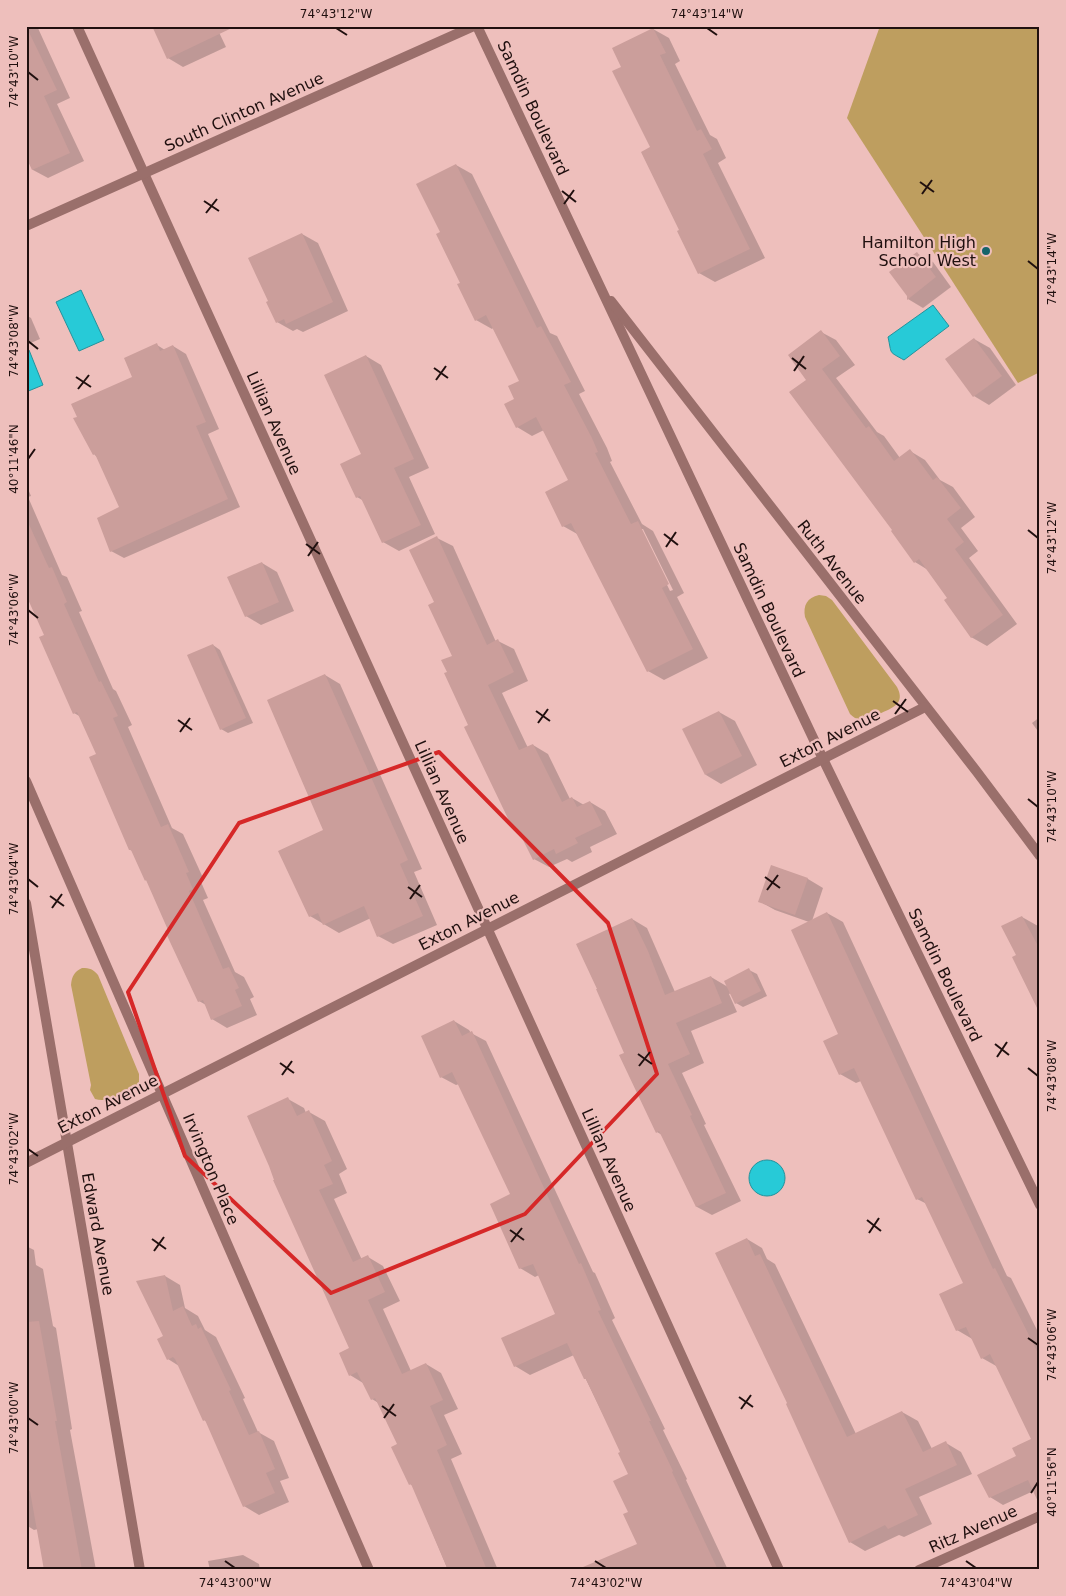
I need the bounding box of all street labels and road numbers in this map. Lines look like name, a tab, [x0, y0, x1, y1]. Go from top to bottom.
street label: Samdin Boulevard	[493, 38, 573, 178]
street label: South Clinton Avenue	[161, 68, 327, 156]
street label: Lillian Avenue	[243, 368, 305, 478]
street label: Ruth Avenue	[793, 516, 871, 608]
street label: Samdin Boulevard	[729, 540, 809, 680]
street label: Exton Avenue	[777, 704, 883, 772]
street label: Lillian Avenue	[411, 737, 473, 847]
street label: Exton Avenue	[416, 887, 522, 955]
street label: Samdin Boulevard	[904, 905, 986, 1045]
street label: Exton Avenue	[55, 1070, 161, 1138]
street label: Lillian Avenue	[578, 1105, 640, 1215]
street label: Irvington Place	[179, 1110, 243, 1228]
street label: Edward Avenue	[78, 1171, 118, 1297]
street label: Ritz Avenue	[926, 1501, 1020, 1557]

